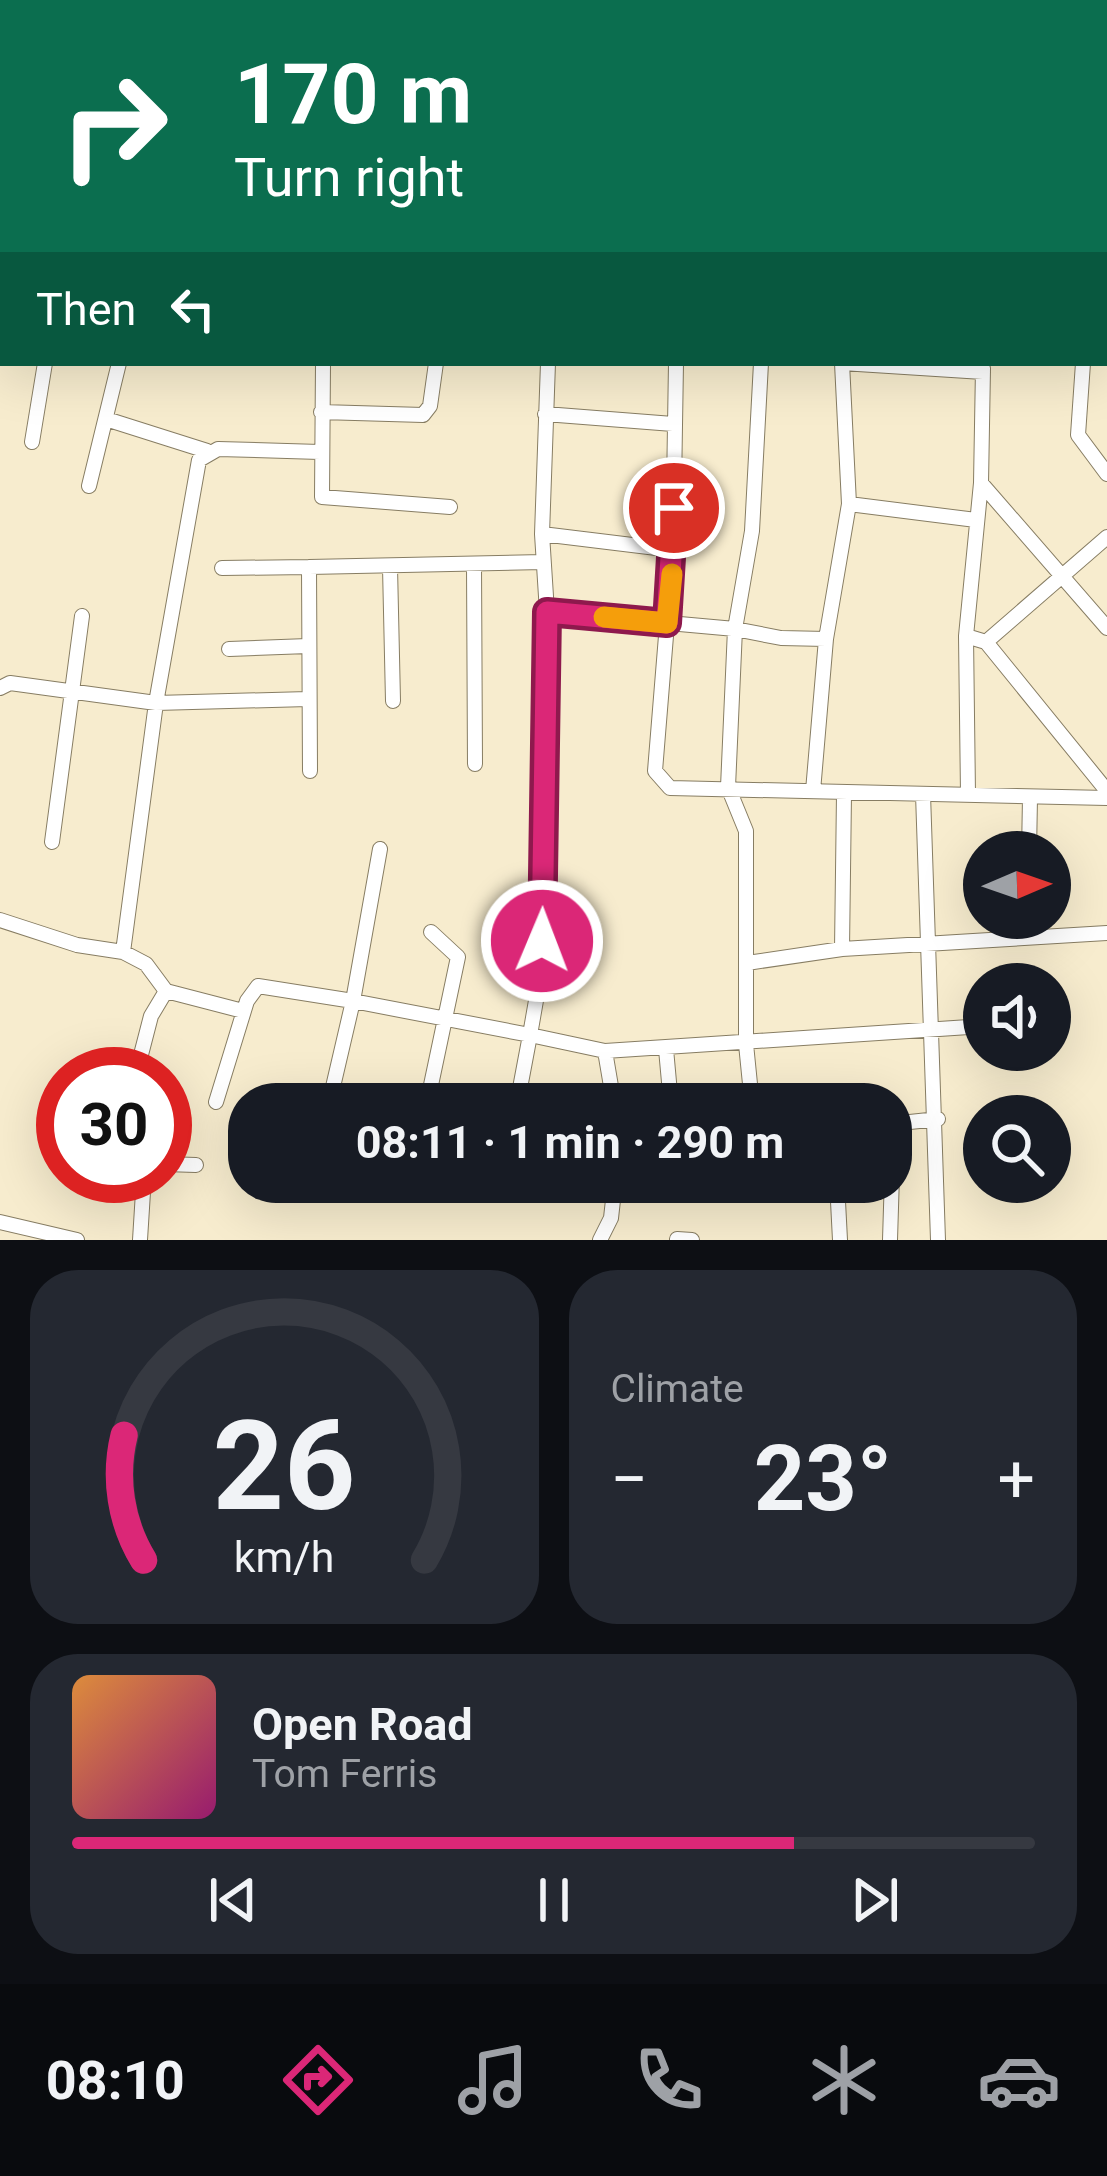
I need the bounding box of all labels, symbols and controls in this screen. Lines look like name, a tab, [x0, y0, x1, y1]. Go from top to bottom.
text: 170 m	[234, 45, 472, 144]
icon: right	[36, 48, 192, 204]
text: Turn right	[234, 146, 464, 209]
icon: left	[160, 276, 226, 342]
text: Then	[36, 283, 136, 336]
pin	[623, 457, 725, 559]
icon: arrive	[641, 475, 707, 541]
north arrow	[963, 831, 1071, 939]
map controls	[963, 831, 1071, 1203]
position arrow	[479, 878, 605, 1004]
button: sound	[963, 963, 1071, 1071]
speed limit sign: 30	[36, 1047, 192, 1203]
button: search	[963, 1095, 1071, 1203]
text: 08:11 · 1 min · 290 m	[356, 1116, 784, 1169]
text: Climate	[611, 1366, 744, 1412]
text: 26	[213, 1393, 356, 1539]
text: 23°	[754, 1427, 892, 1532]
text: −	[611, 1441, 648, 1518]
text: +	[998, 1441, 1035, 1518]
text: km/h	[234, 1532, 335, 1582]
text: Open Road	[252, 1698, 473, 1751]
text: Tom Ferris	[252, 1751, 437, 1797]
icon: previous	[200, 1867, 266, 1933]
icon: pause	[521, 1867, 587, 1933]
icon: next	[842, 1867, 908, 1933]
icon: directions	[276, 2038, 360, 2122]
icon: music	[451, 2038, 535, 2122]
icon: phone	[627, 2038, 711, 2122]
icon: climate	[802, 2038, 886, 2122]
icon: car	[977, 2038, 1061, 2122]
text: 08:10	[46, 2049, 185, 2112]

